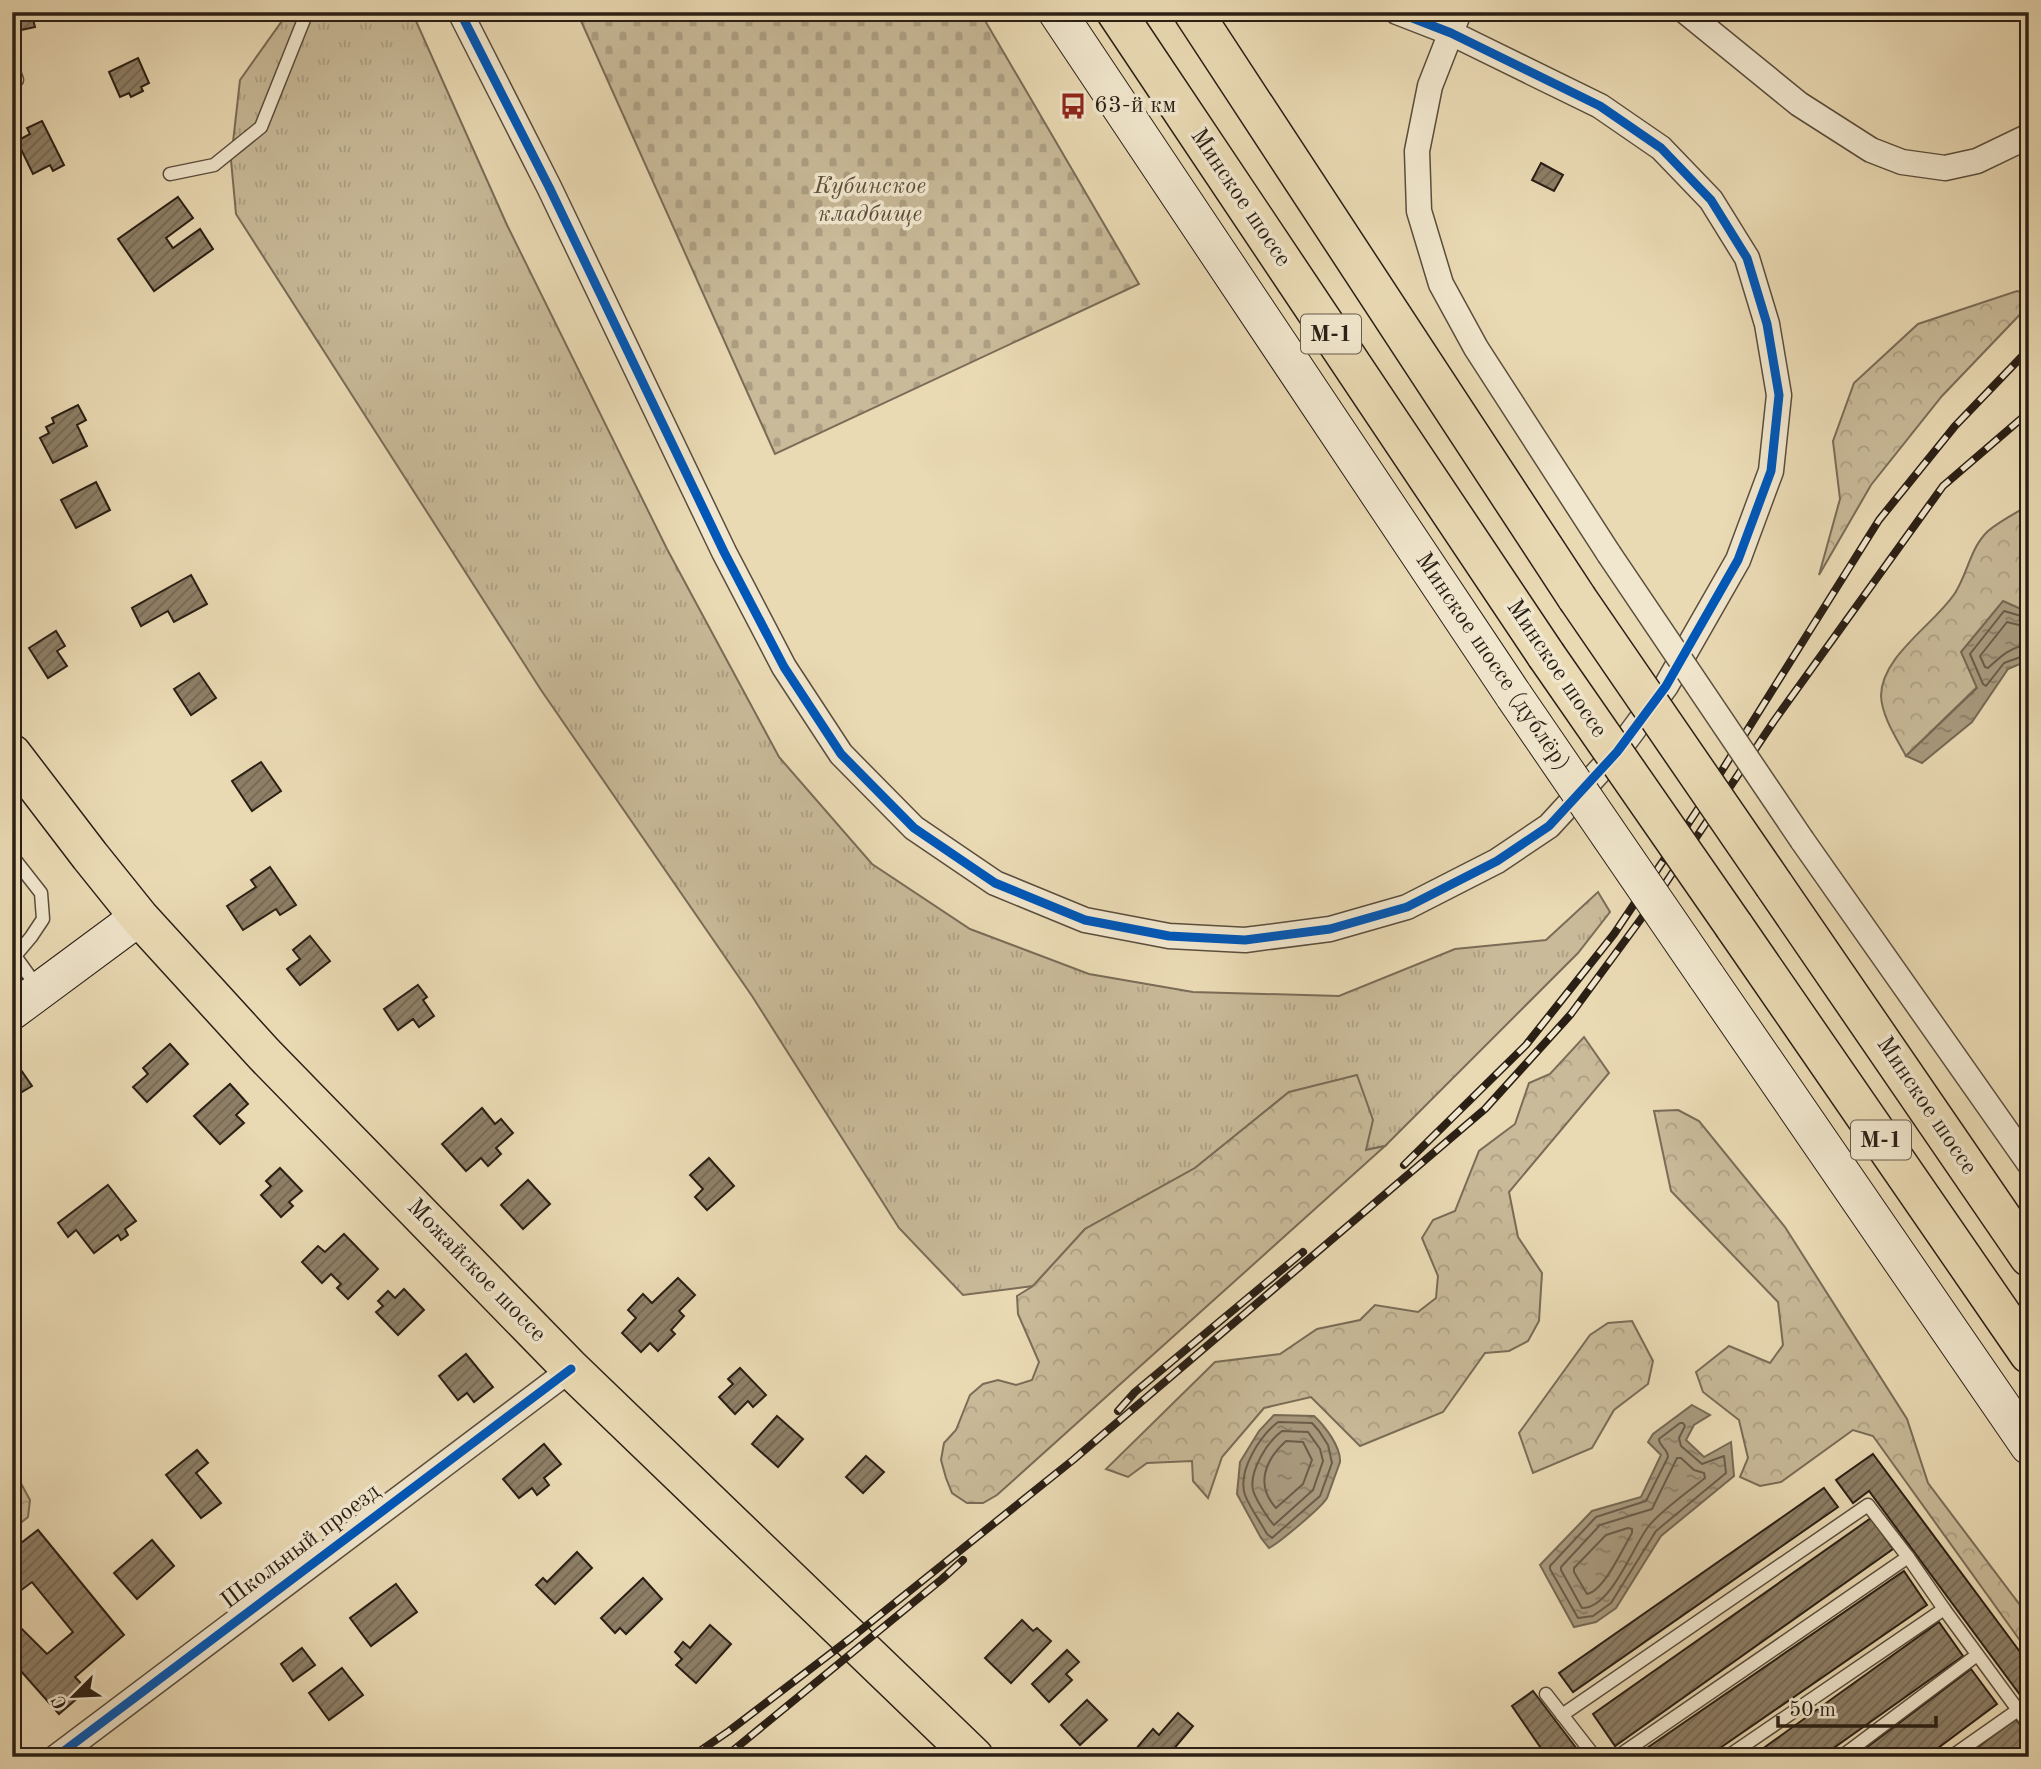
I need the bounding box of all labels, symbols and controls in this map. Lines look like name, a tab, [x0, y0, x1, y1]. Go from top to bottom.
bus stop icon: 63-й км	[1058, 91, 1088, 121]
place label: 63-й км	[1094, 94, 1176, 118]
street label: Минское шоссе	[1185, 125, 1295, 271]
park label: Кубинское кладбище	[813, 175, 926, 227]
road number: М-1	[1301, 314, 1361, 354]
street label: Минское шоссе (дублёр)	[1408, 547, 1576, 777]
street label: Минское шоссе	[1499, 594, 1613, 744]
street label: Минское шоссе	[1871, 1033, 1981, 1179]
road number: М-1	[1851, 1120, 1911, 1160]
street label: Можайское шоссе	[402, 1195, 550, 1347]
street label: Школьный проезд	[217, 1480, 385, 1614]
north arrow	[38, 1660, 108, 1730]
scale bar	[1778, 1685, 1936, 1729]
text: С	[50, 1692, 72, 1711]
text: 50 m	[1789, 1700, 1836, 1721]

